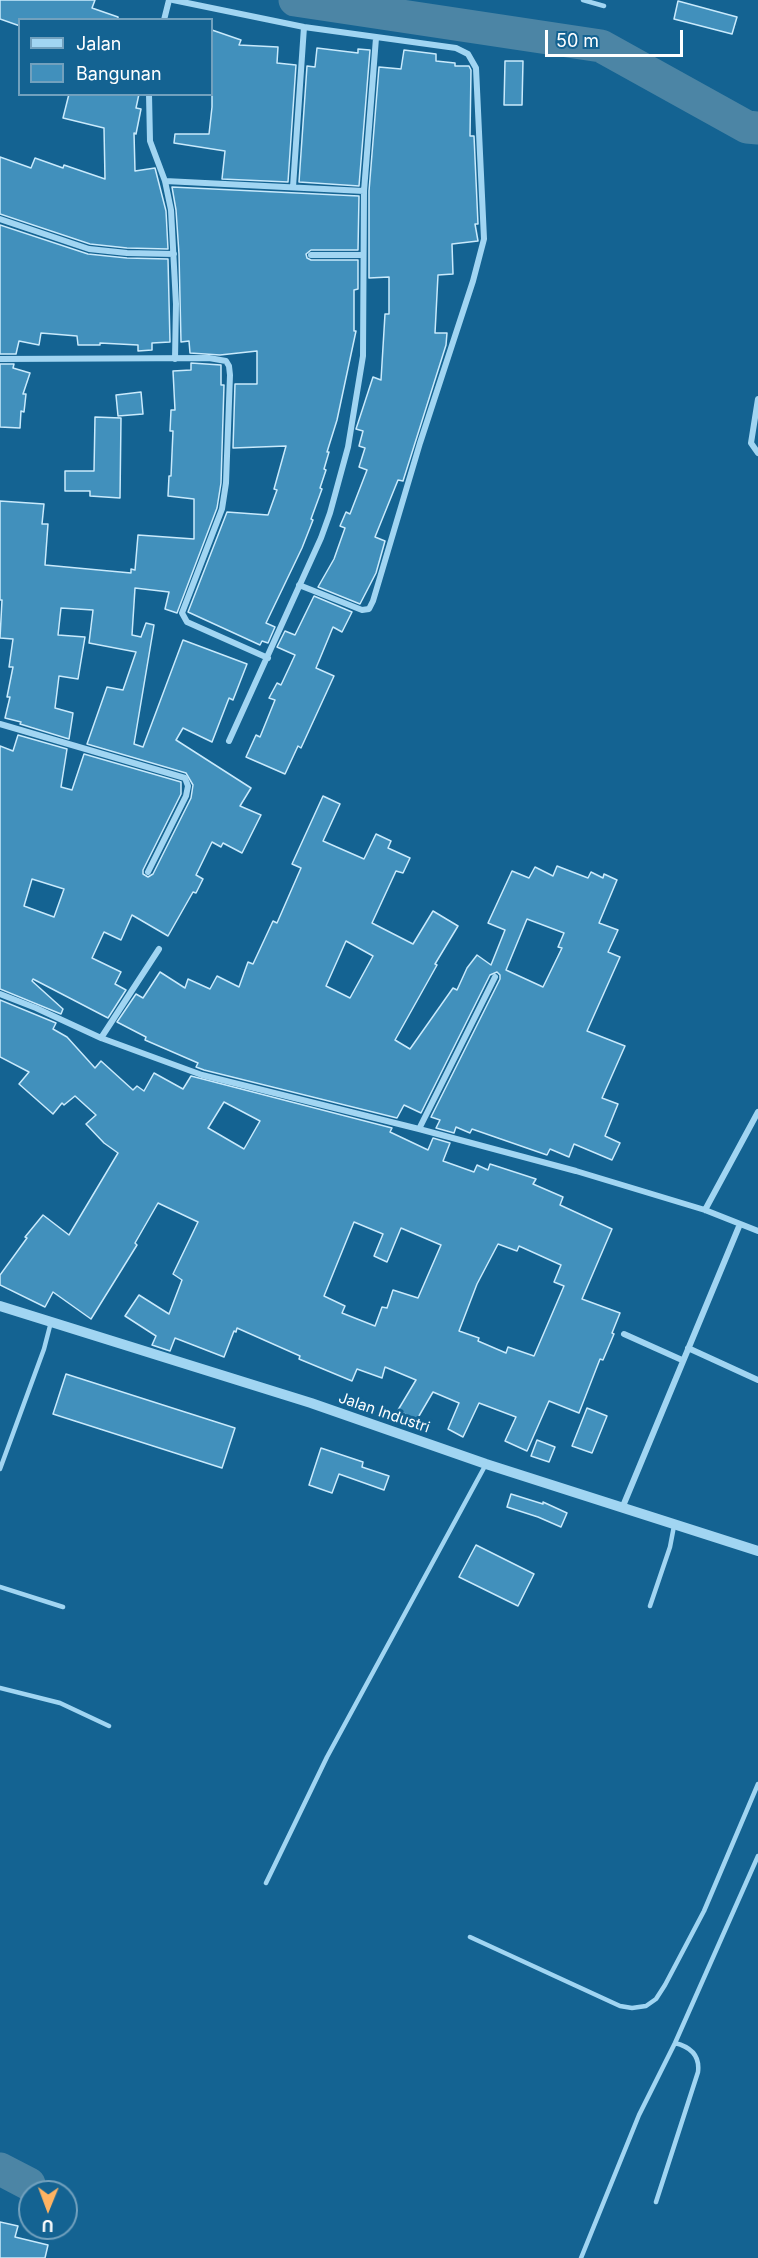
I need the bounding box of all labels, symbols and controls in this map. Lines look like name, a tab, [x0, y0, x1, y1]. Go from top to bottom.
legend	[18, 18, 213, 96]
scale bar	[548, 18, 686, 56]
text: 50 m	[556, 30, 599, 51]
text: Jalan	[76, 33, 121, 54]
text: Bangunan	[76, 63, 162, 84]
street label: Jalan Industri	[336, 1389, 432, 1437]
north arrow	[18, 2180, 78, 2240]
text: U	[42, 2216, 54, 2236]

